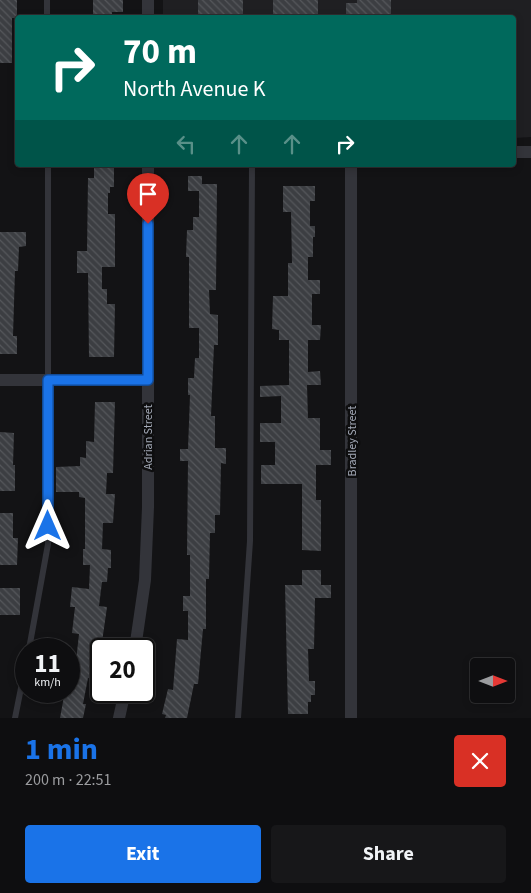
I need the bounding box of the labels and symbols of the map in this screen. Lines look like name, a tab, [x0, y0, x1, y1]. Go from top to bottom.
pin	[127, 173, 169, 224]
street label: Adrian Street	[140, 404, 157, 470]
street label: Bradley Street	[344, 406, 361, 476]
position arrow	[21, 499, 73, 551]
speed limit sign: 20	[90, 638, 155, 703]
north arrow	[470, 658, 515, 702]

